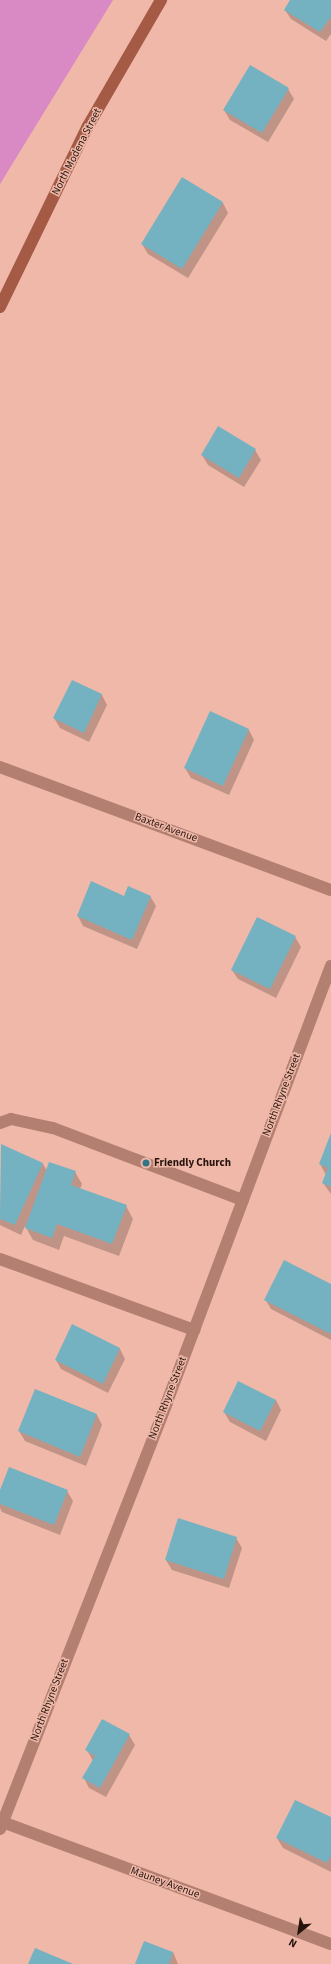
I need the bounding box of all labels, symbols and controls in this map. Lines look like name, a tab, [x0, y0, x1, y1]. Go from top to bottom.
street label: North Modena Street	[49, 106, 105, 198]
street label: Baxter Avenue	[133, 811, 199, 845]
street label: North Rhyne Street	[260, 1052, 304, 1138]
place label: Friendly Church	[154, 1156, 231, 1170]
marker: Friendly Church	[141, 1158, 151, 1168]
street label: North Rhyne Street	[146, 1355, 190, 1441]
street label: North Rhyne Street	[28, 1657, 72, 1743]
street label: Mauney Avenue	[129, 1864, 201, 1902]
north arrow	[279, 1912, 319, 1952]
text: N	[286, 1935, 300, 1951]

